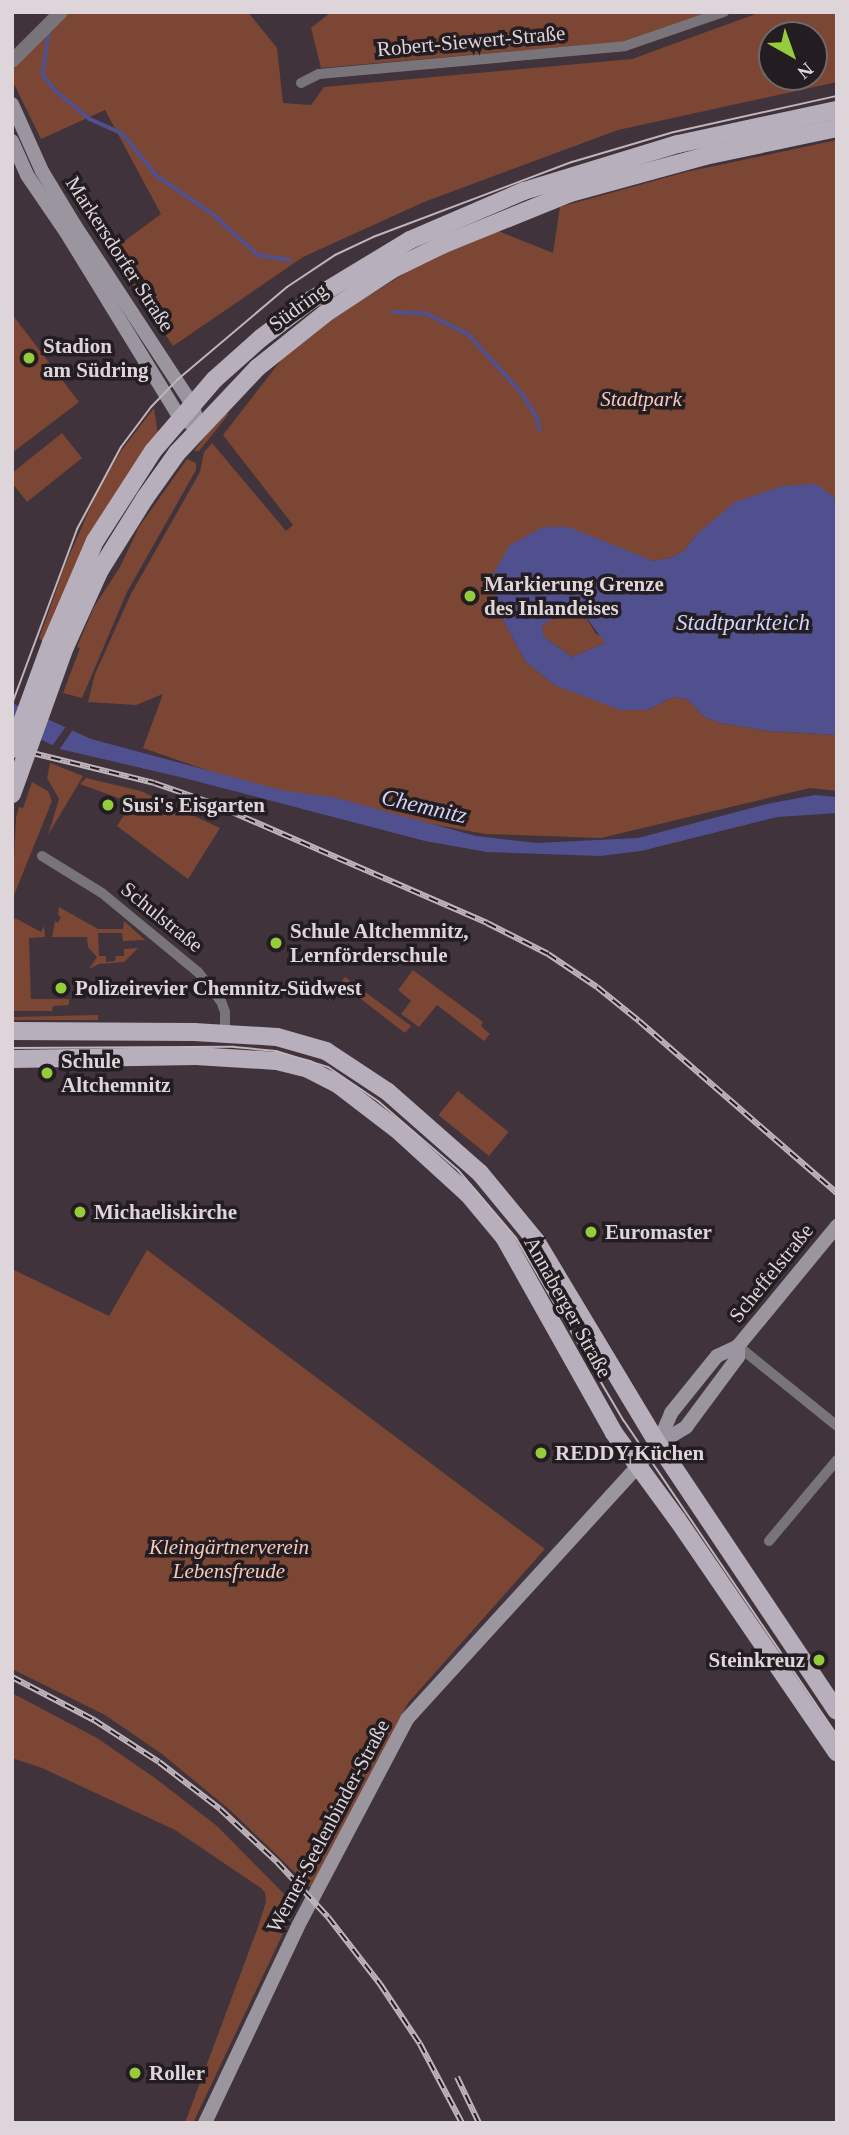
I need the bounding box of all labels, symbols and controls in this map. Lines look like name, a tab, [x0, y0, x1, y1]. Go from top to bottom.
street label: Robert-Siewert-Straße	[376, 20, 566, 62]
north arrow	[758, 21, 828, 91]
text: N	[794, 58, 818, 83]
street label: Markersdorfer Straße	[60, 172, 180, 336]
street label: Südring	[264, 277, 332, 337]
place label: Stadion am Südring	[43, 333, 149, 383]
marker: Stadion am Südring	[21, 350, 37, 366]
park label: Stadtpark	[600, 386, 682, 412]
place label: Markierung Grenze des Inlandeises	[484, 571, 664, 621]
marker: Markierung Grenze des Inlandeises	[462, 588, 478, 604]
water label: Stadtparkteich	[676, 609, 810, 637]
water label: Chemnitz	[379, 784, 469, 830]
place label: Susi's Eisgarten	[122, 792, 265, 818]
marker: Susi's Eisgarten	[100, 797, 116, 813]
street label: Schulstraße	[116, 876, 208, 958]
place label: Schule Altchemnitz, Lernförderschule	[290, 918, 470, 968]
marker: Schule Altchemnitz, Lernförderschule	[268, 935, 284, 951]
place label: Polizeirevier Chemnitz-Südwest	[75, 975, 362, 1001]
marker: Polizeirevier Chemnitz-Südwest	[53, 980, 69, 996]
place label: Schule Altchemnitz	[61, 1048, 171, 1098]
marker: Schule Altchemnitz	[39, 1065, 55, 1081]
place label: Michaeliskirche	[94, 1199, 237, 1225]
marker: Michaeliskirche	[72, 1204, 88, 1220]
place label: Euromaster	[605, 1219, 712, 1245]
street label: Scheffelstraße	[724, 1219, 818, 1327]
marker: Euromaster	[583, 1224, 599, 1240]
street label: Annaberger Straße	[519, 1232, 617, 1382]
place label: REDDY Küchen	[555, 1440, 705, 1466]
marker: REDDY Küchen	[533, 1445, 549, 1461]
park label: Kleingärtnerverein Lebensfreude	[149, 1534, 309, 1584]
place label: Steinkreuz	[709, 1647, 805, 1673]
marker: Steinkreuz	[811, 1652, 827, 1668]
street label: Werner-Seelenbinder-Straße	[261, 1715, 395, 1937]
place label: Roller	[149, 2060, 205, 2086]
marker: Roller	[127, 2065, 143, 2081]

